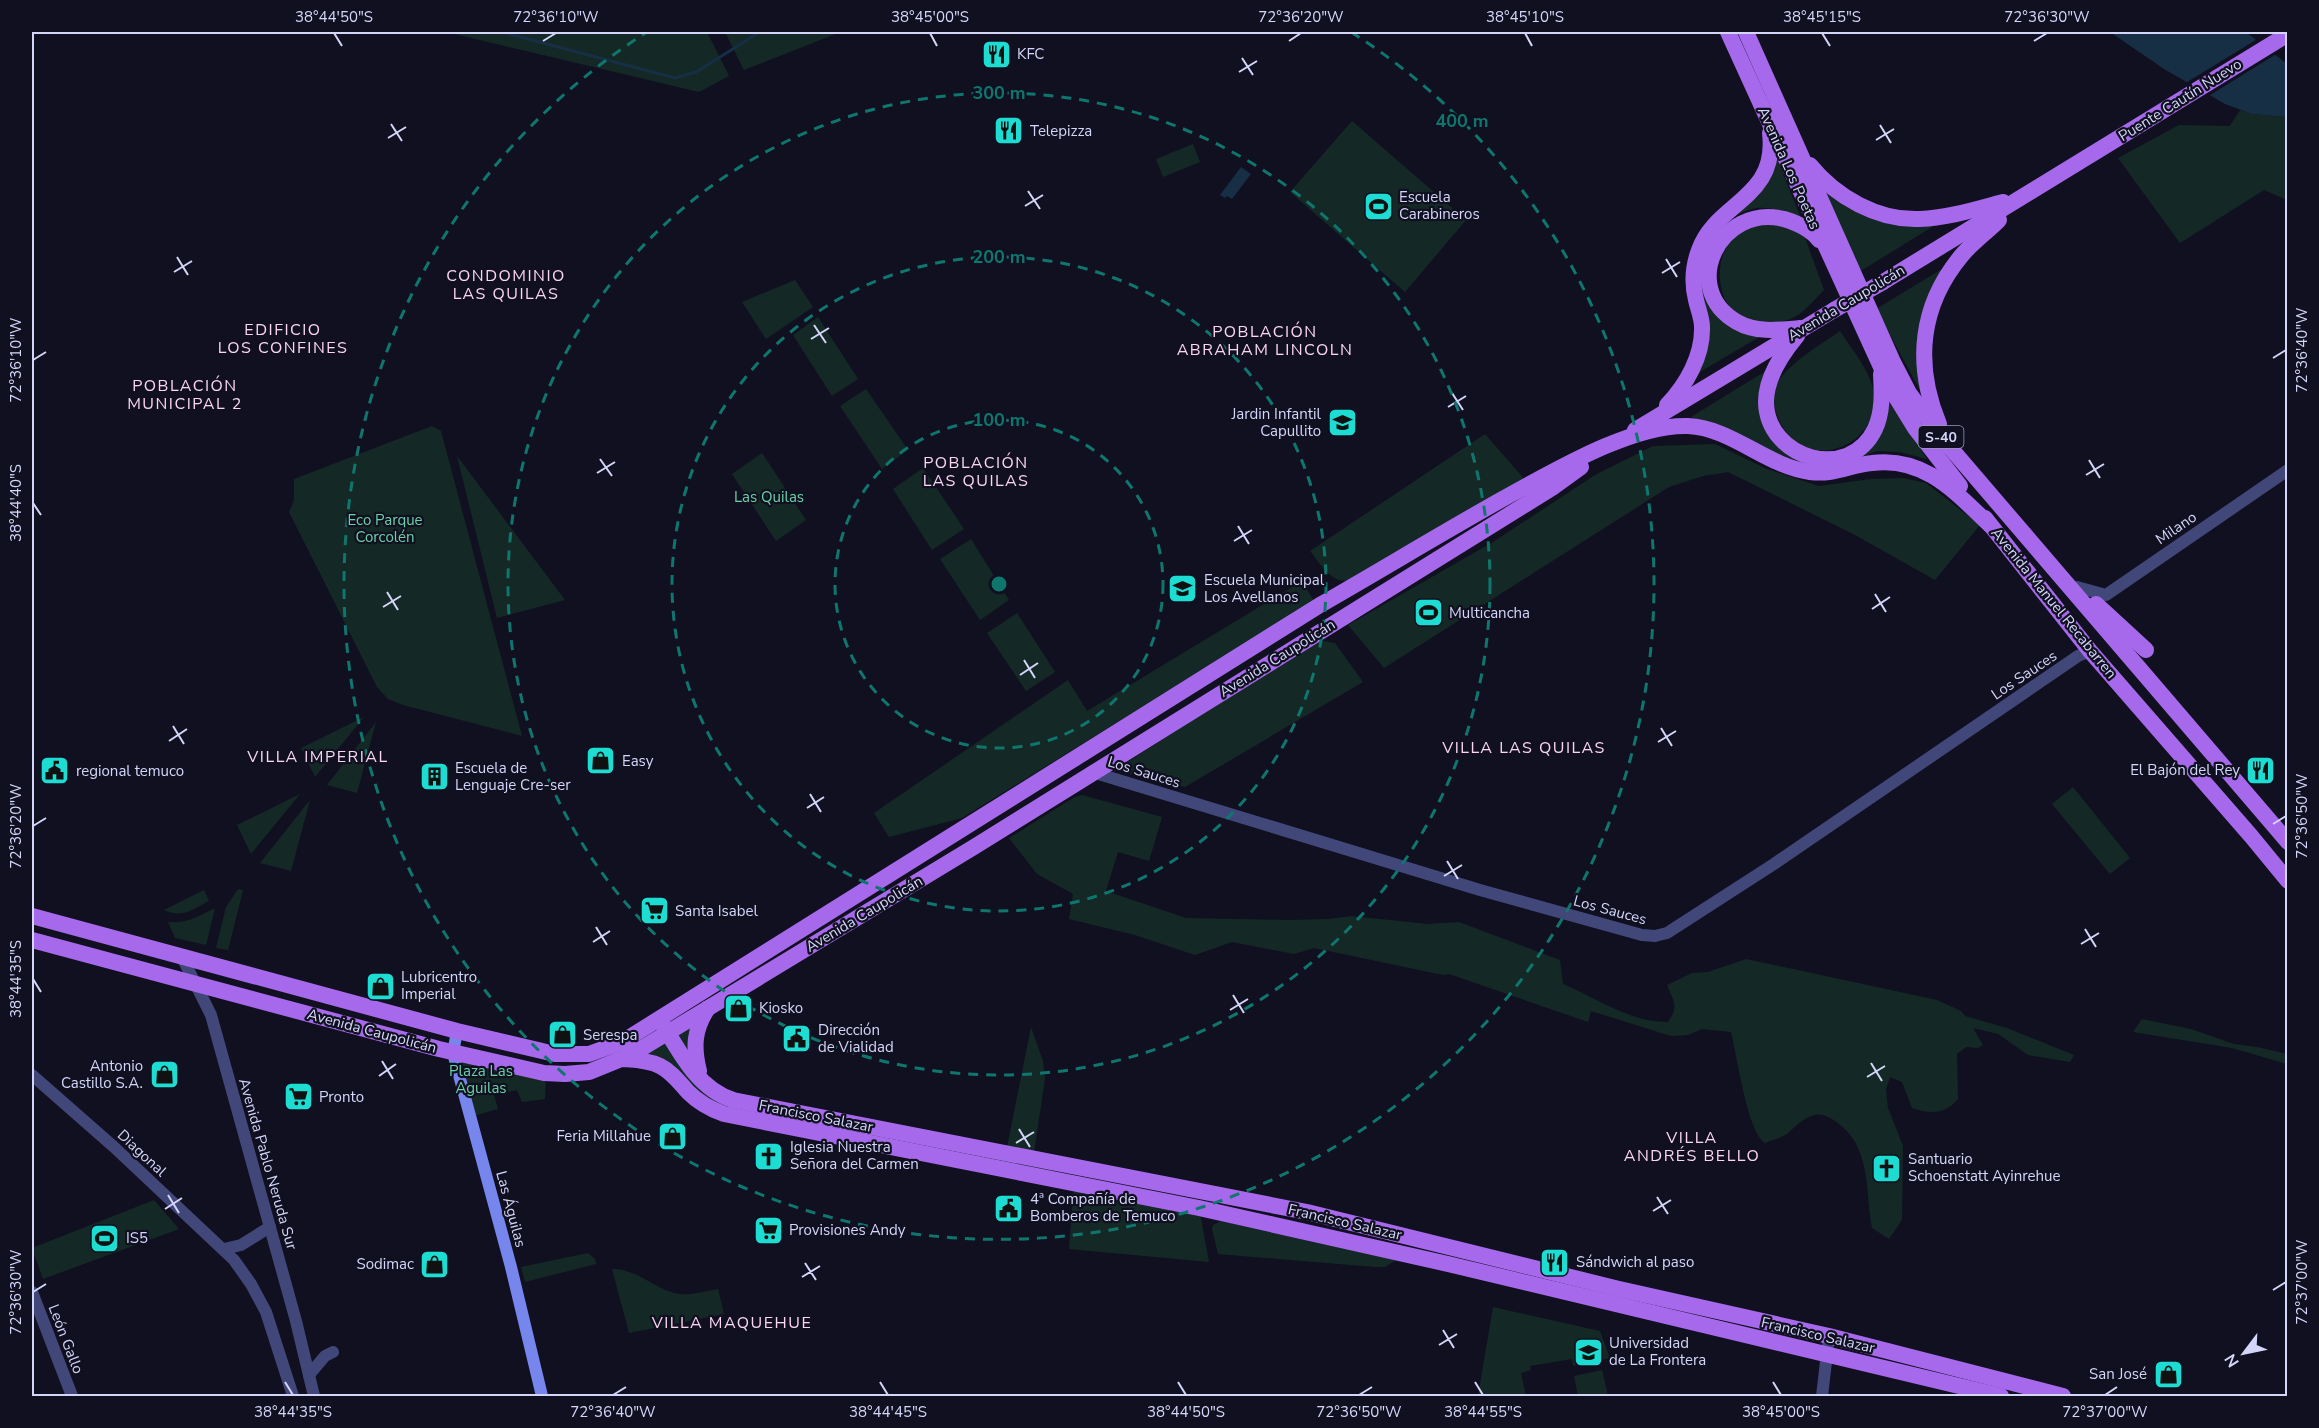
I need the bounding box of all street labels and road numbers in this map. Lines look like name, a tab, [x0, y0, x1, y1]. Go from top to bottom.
street label: Puente Cautín Nuevo	[2114, 54, 2246, 146]
street label: Avenida Los Poetas	[1753, 104, 1825, 232]
street label: Avenida Caupolicán	[1784, 260, 1908, 346]
road number: S-40	[1918, 426, 1964, 448]
street label: Milano	[2152, 507, 2200, 549]
street label: Avenida Manuel Recabarren	[1987, 523, 2121, 683]
street label: Avenida Caupolicán	[1215, 614, 1339, 702]
street label: Los Sauces	[1987, 646, 2061, 704]
street label: Los Sauces	[1105, 751, 1183, 793]
street label: Avenida Caupolicán	[802, 871, 926, 957]
street label: Los Sauces	[1571, 891, 1649, 929]
street label: Avenida Caupolicán	[305, 1004, 439, 1058]
street label: Avenida Pablo Neruda Sur	[234, 1076, 302, 1253]
street label: Francisco Salazar	[757, 1095, 876, 1137]
street label: Diagonal	[113, 1125, 171, 1181]
street label: Las Águilas	[491, 1169, 531, 1249]
street label: Francisco Salazar	[1286, 1199, 1404, 1245]
street label: León Gallo	[44, 1301, 88, 1377]
street label: Francisco Salazar	[1759, 1312, 1877, 1358]

